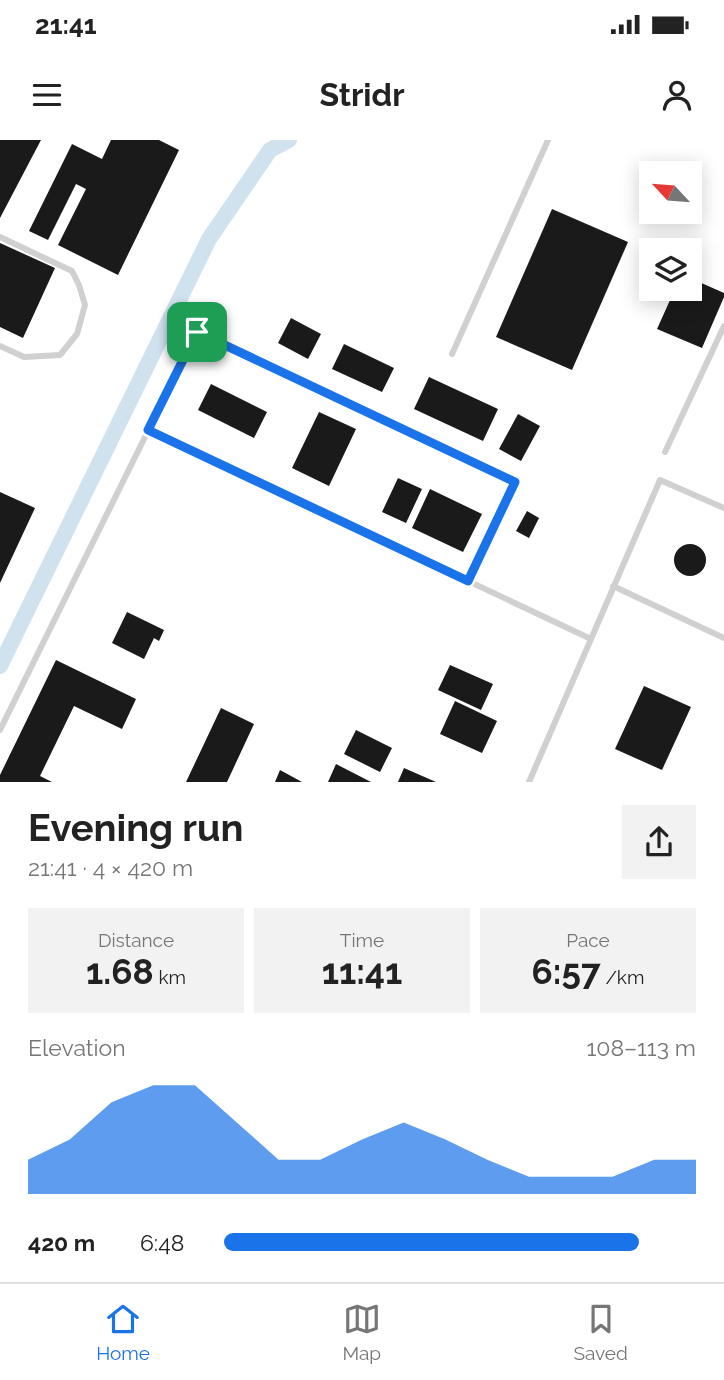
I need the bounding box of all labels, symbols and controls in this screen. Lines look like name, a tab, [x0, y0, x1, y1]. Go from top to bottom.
text: 21:41	[35, 10, 97, 40]
icon: menu	[28, 76, 66, 114]
text: Stridr	[319, 76, 405, 113]
icon: person	[658, 76, 696, 114]
north arrow	[639, 161, 702, 224]
map controls	[639, 161, 702, 301]
button: layers	[639, 238, 702, 301]
pin	[167, 302, 227, 362]
icon: arrive	[178, 313, 216, 351]
text: Evening run	[28, 805, 243, 850]
button: share	[622, 805, 696, 879]
text: 21:41 · 4 × 420 m	[28, 854, 193, 881]
text: Distance	[98, 929, 174, 951]
text: Time	[340, 929, 384, 951]
text: Pace	[566, 929, 610, 951]
text: 1.68	[86, 951, 154, 992]
text: 11:41	[322, 951, 402, 992]
text: 6:57	[532, 951, 601, 992]
text: km	[154, 966, 186, 988]
text: /km	[601, 966, 644, 988]
text: Elevation	[28, 1034, 126, 1061]
text: 108–113 m	[587, 1034, 696, 1061]
text: 420 m	[28, 1229, 95, 1256]
text: 6:48	[140, 1229, 184, 1256]
tab: Home	[96, 1300, 150, 1364]
tab: Map	[342, 1300, 381, 1364]
tab: Saved	[573, 1300, 628, 1364]

